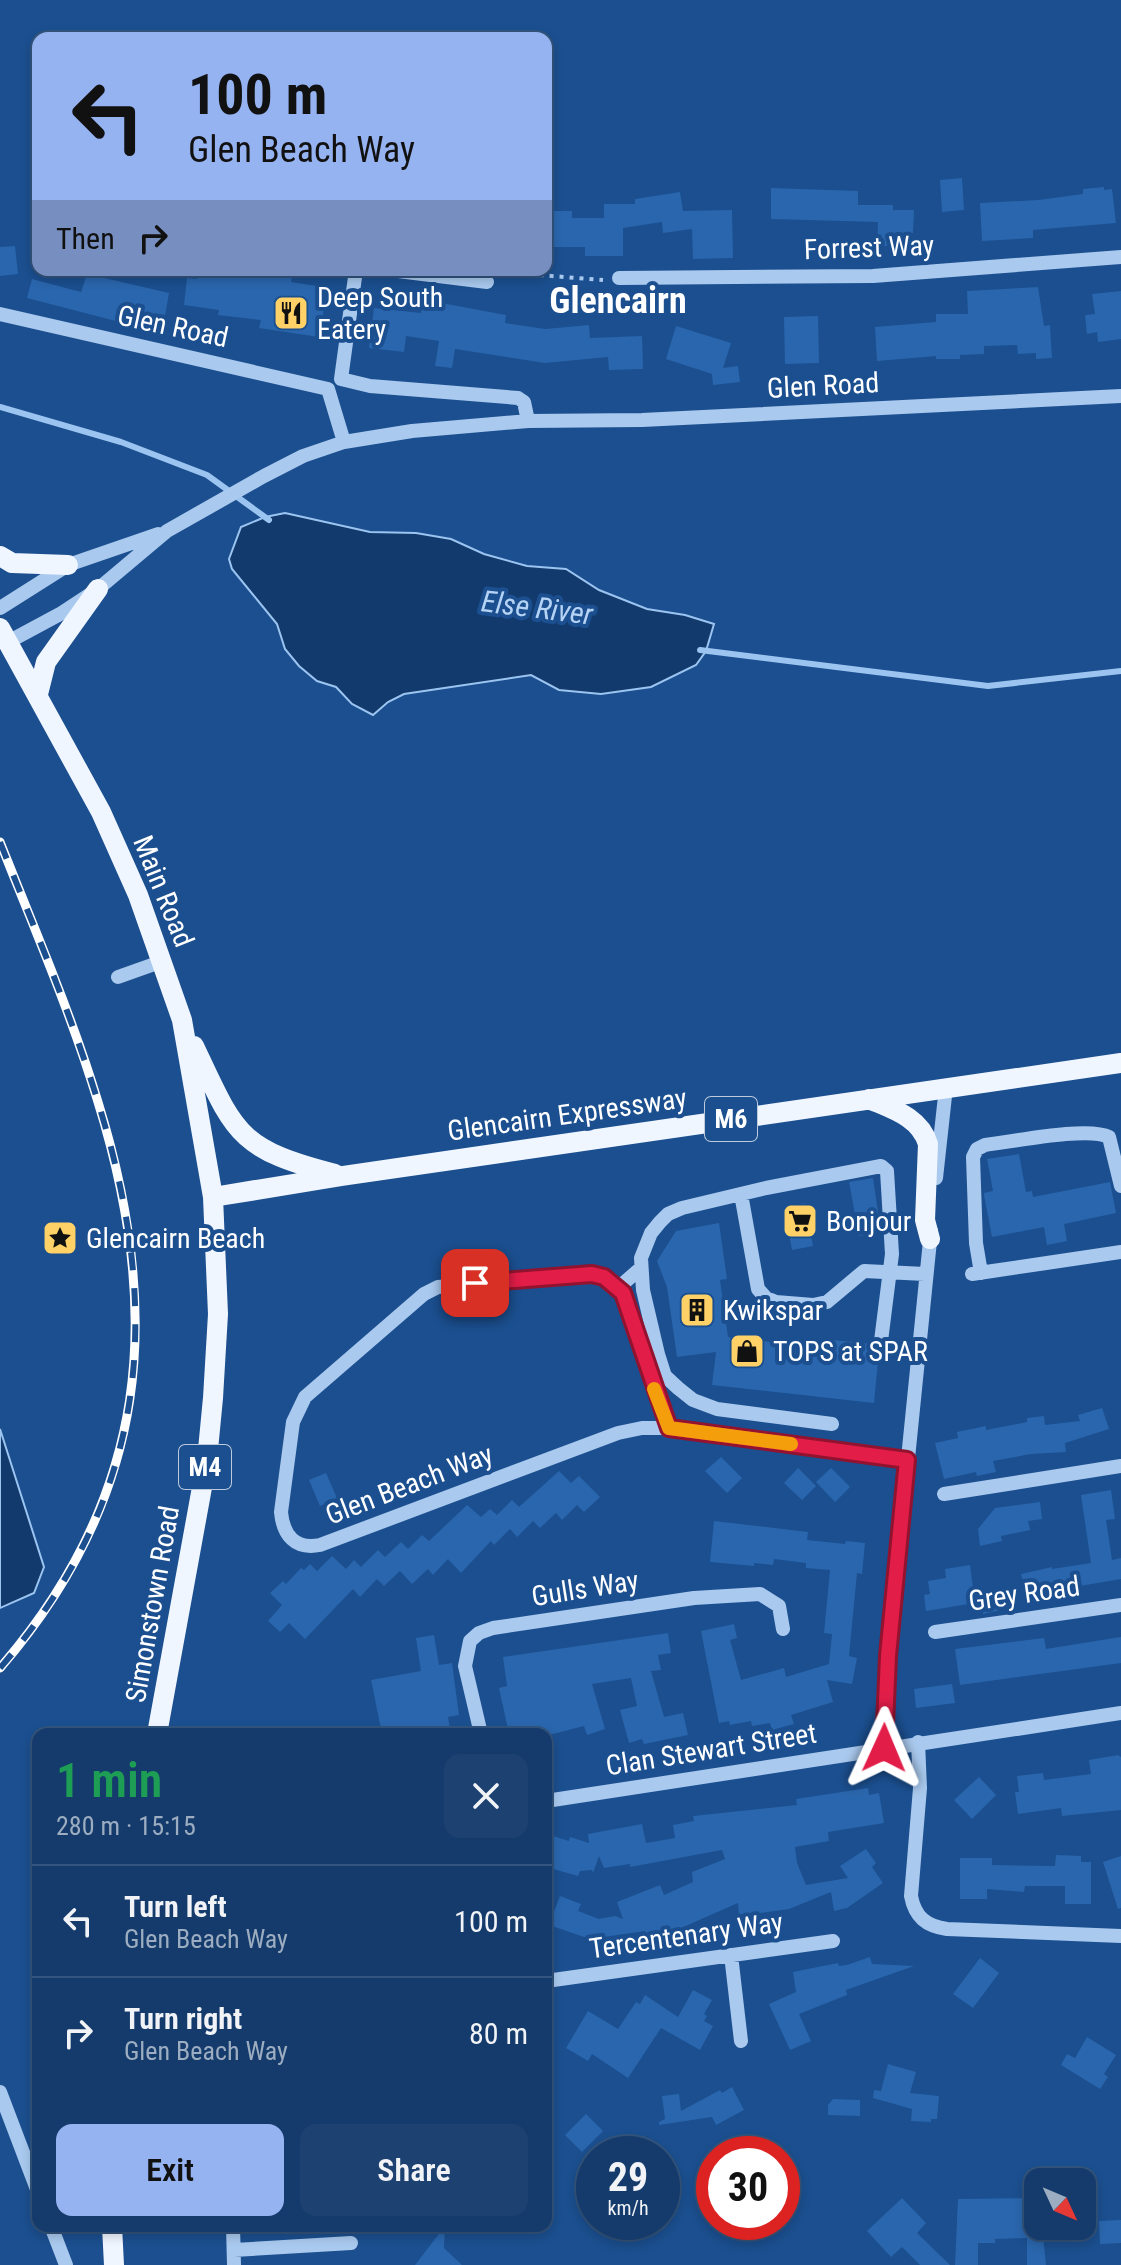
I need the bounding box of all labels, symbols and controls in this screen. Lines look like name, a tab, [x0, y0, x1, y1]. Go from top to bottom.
text: 100 m	[188, 62, 327, 128]
icon: left	[56, 64, 160, 168]
text: Glen Beach Way	[188, 129, 415, 171]
icon: right	[131, 216, 175, 260]
text: Then	[56, 221, 115, 256]
street label: Forrest Way	[803, 229, 935, 266]
district label: Glencairn	[549, 280, 687, 322]
place label: Deep South Eatery	[317, 281, 443, 346]
restaurant icon: Deep South Eatery	[272, 294, 310, 332]
street label: Glen Road	[115, 299, 231, 354]
street label: Glen Road	[766, 366, 880, 405]
water label: Else River	[479, 583, 596, 632]
street label: Main Road	[126, 831, 201, 952]
street label: Glencairn Expressway	[445, 1081, 689, 1148]
road number: M6	[705, 1097, 757, 1141]
supermarket icon: Bonjour	[781, 1202, 819, 1240]
place label: Bonjour	[826, 1205, 911, 1238]
place icon: Glencairn Beach	[41, 1219, 79, 1257]
place label: Glencairn Beach	[86, 1222, 265, 1255]
pin	[441, 1249, 509, 1317]
icon: arrive	[453, 1261, 497, 1305]
building icon: Kwikspar	[678, 1291, 716, 1329]
place label: Kwikspar	[723, 1294, 823, 1327]
shop icon: TOPS at SPAR	[728, 1332, 766, 1370]
place label: TOPS at SPAR	[773, 1335, 928, 1368]
street label: Glen Beach Way	[321, 1437, 498, 1532]
road number: M4	[179, 1445, 231, 1489]
street label: Simonstown Road	[119, 1503, 186, 1705]
street label: Gulls Way	[529, 1564, 641, 1613]
street label: Grey Road	[966, 1569, 1082, 1618]
position arrow	[842, 1706, 926, 1790]
street label: Clan Stewart Street	[603, 1717, 819, 1782]
text: 1 min	[56, 1752, 162, 1809]
button: close	[444, 1754, 528, 1838]
text: 280 m · 15:15	[56, 1811, 196, 1841]
text: Turn left	[124, 1889, 227, 1924]
icon: left	[56, 1899, 100, 1943]
text: 100 m	[454, 1904, 528, 1939]
street label: Tercentenary Way	[587, 1906, 785, 1965]
text: Glen Beach Way	[124, 1924, 288, 1954]
text: Turn right	[124, 2001, 242, 2036]
icon: right	[56, 2011, 100, 2055]
text: 80 m	[469, 2016, 528, 2051]
text: Glen Beach Way	[124, 2036, 288, 2066]
button: Exit	[56, 2124, 284, 2216]
button: Share	[300, 2124, 528, 2216]
speed limit sign: 30	[696, 2136, 800, 2240]
text: 29	[608, 2154, 648, 2201]
north arrow	[1024, 2168, 1096, 2240]
map controls	[1024, 2168, 1096, 2240]
text: km/h	[607, 2196, 649, 2220]

